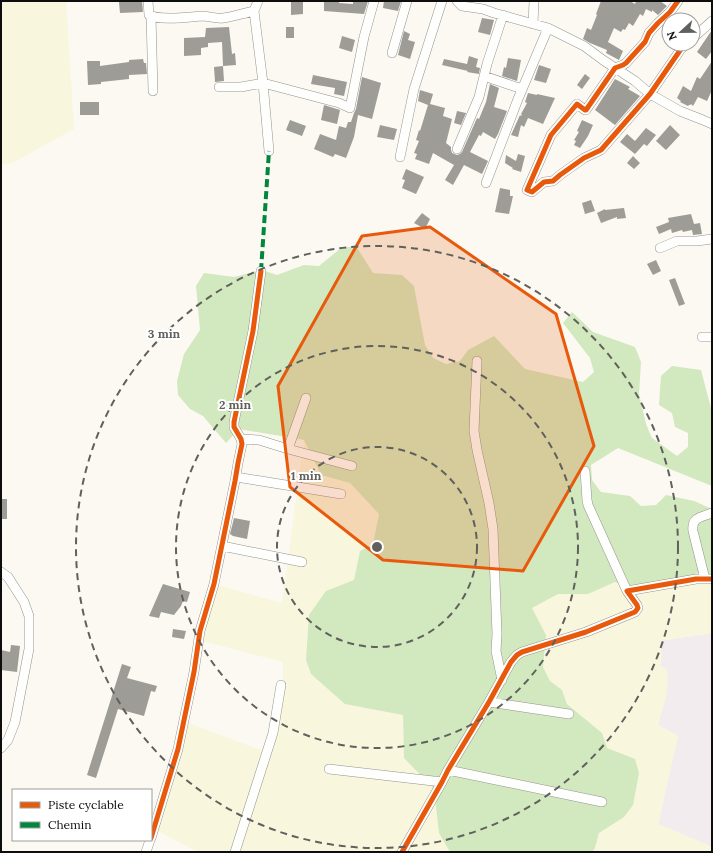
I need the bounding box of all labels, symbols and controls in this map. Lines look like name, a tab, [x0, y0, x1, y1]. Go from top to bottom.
north arrow	[661, 12, 701, 52]
text: N	[663, 29, 680, 42]
text: 3 min	[148, 326, 181, 341]
text: 2 min	[219, 397, 251, 412]
text: 1 min	[291, 468, 322, 483]
centre of rings	[370, 540, 384, 554]
legend	[12, 789, 152, 841]
text: Piste cyclable	[48, 797, 124, 812]
text: Chemin	[48, 817, 91, 832]

